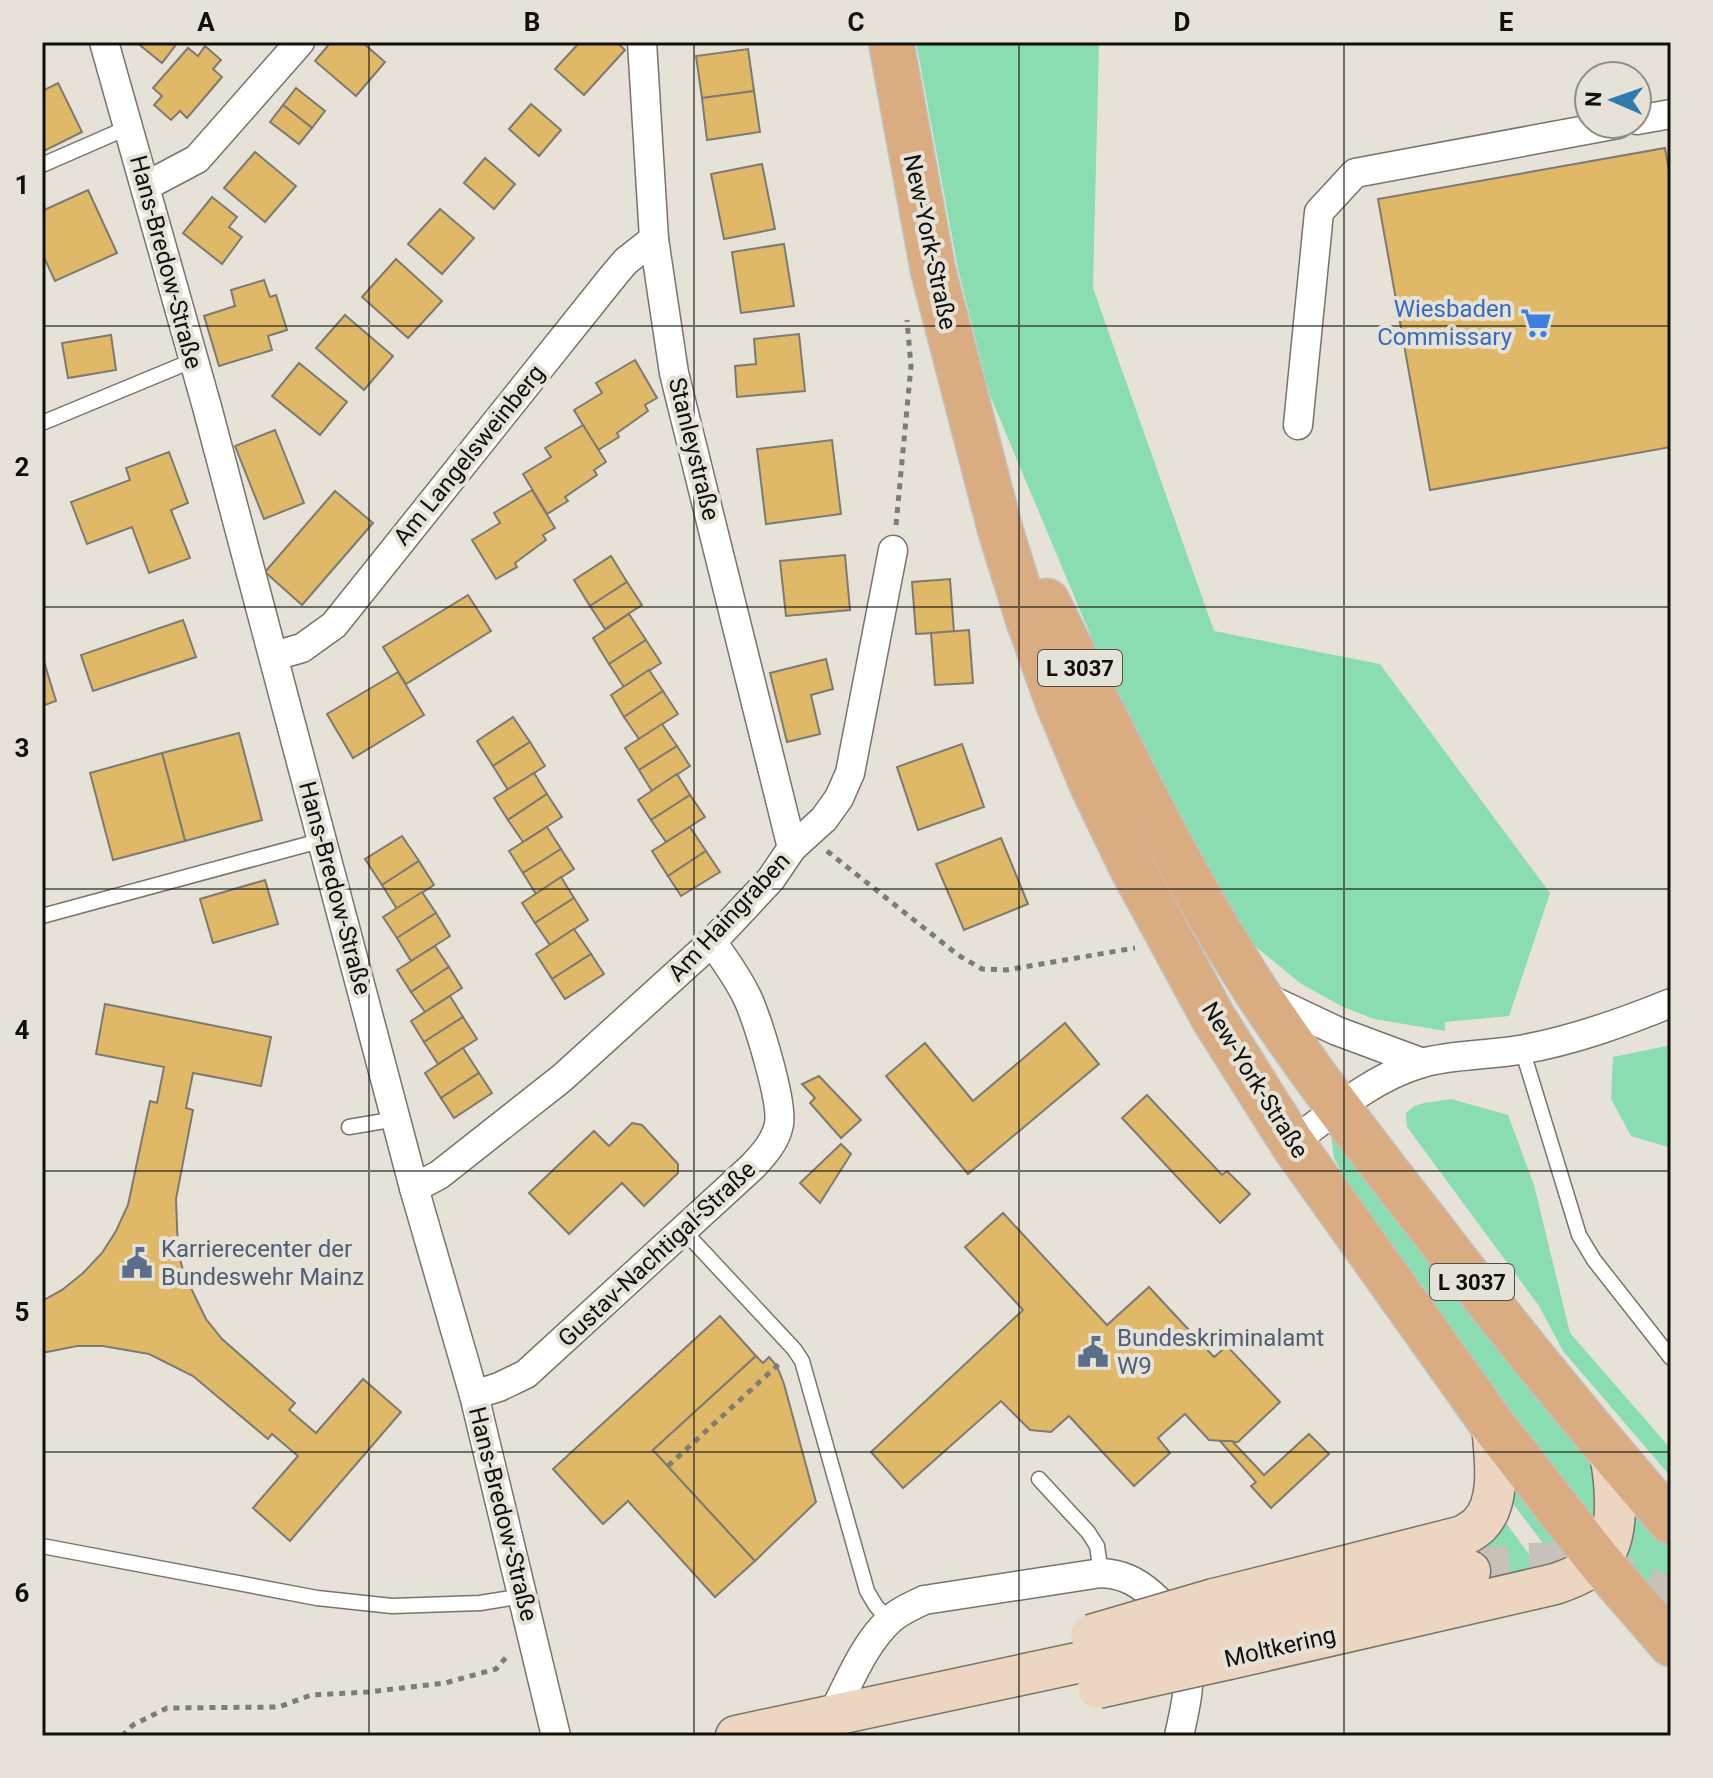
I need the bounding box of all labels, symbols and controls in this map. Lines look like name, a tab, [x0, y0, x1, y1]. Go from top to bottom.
text: A	[197, 7, 215, 37]
text: B	[524, 7, 540, 37]
text: C	[847, 7, 865, 37]
text: D	[1174, 7, 1190, 37]
text: E	[1499, 7, 1514, 37]
north arrow	[1573, 60, 1653, 140]
text: N	[1581, 91, 1606, 108]
street label: Hans-Bredow-Straße	[124, 152, 208, 372]
street label: New-York-Straße	[898, 152, 962, 332]
text: 1	[15, 170, 29, 200]
place label: Wiesbaden Commissary	[1377, 295, 1513, 351]
supermarket icon: Wiesbaden Commissary	[1519, 306, 1553, 340]
street label: Am Langelsweinberg	[388, 359, 550, 551]
street label: Stanleystraße	[663, 375, 725, 523]
text: 2	[15, 452, 29, 482]
road number: L 3037	[1038, 650, 1122, 686]
text: 3	[15, 733, 29, 763]
street label: Hans-Bredow-Straße	[293, 778, 377, 998]
street label: Am Haingraben	[662, 847, 796, 987]
street label: New-York-Straße	[1196, 997, 1314, 1163]
text: 4	[15, 1015, 30, 1045]
street label: Gustav-Nachtigal-Straße	[553, 1155, 761, 1353]
place label: Karrierecenter der Bundeswehr Mainz	[161, 1235, 364, 1291]
public building icon: Karrierecenter der Bundeswehr Mainz	[120, 1246, 154, 1280]
road number: L 3037	[1430, 1264, 1514, 1300]
text: 5	[15, 1297, 29, 1327]
place label: Bundeskriminalamt W9	[1117, 1324, 1324, 1380]
public building icon: Bundeskriminalamt W9	[1076, 1335, 1110, 1369]
street label: Hans-Bredow-Straße	[463, 1404, 543, 1624]
text: 6	[15, 1578, 30, 1608]
street label: Moltkering	[1221, 1621, 1339, 1673]

